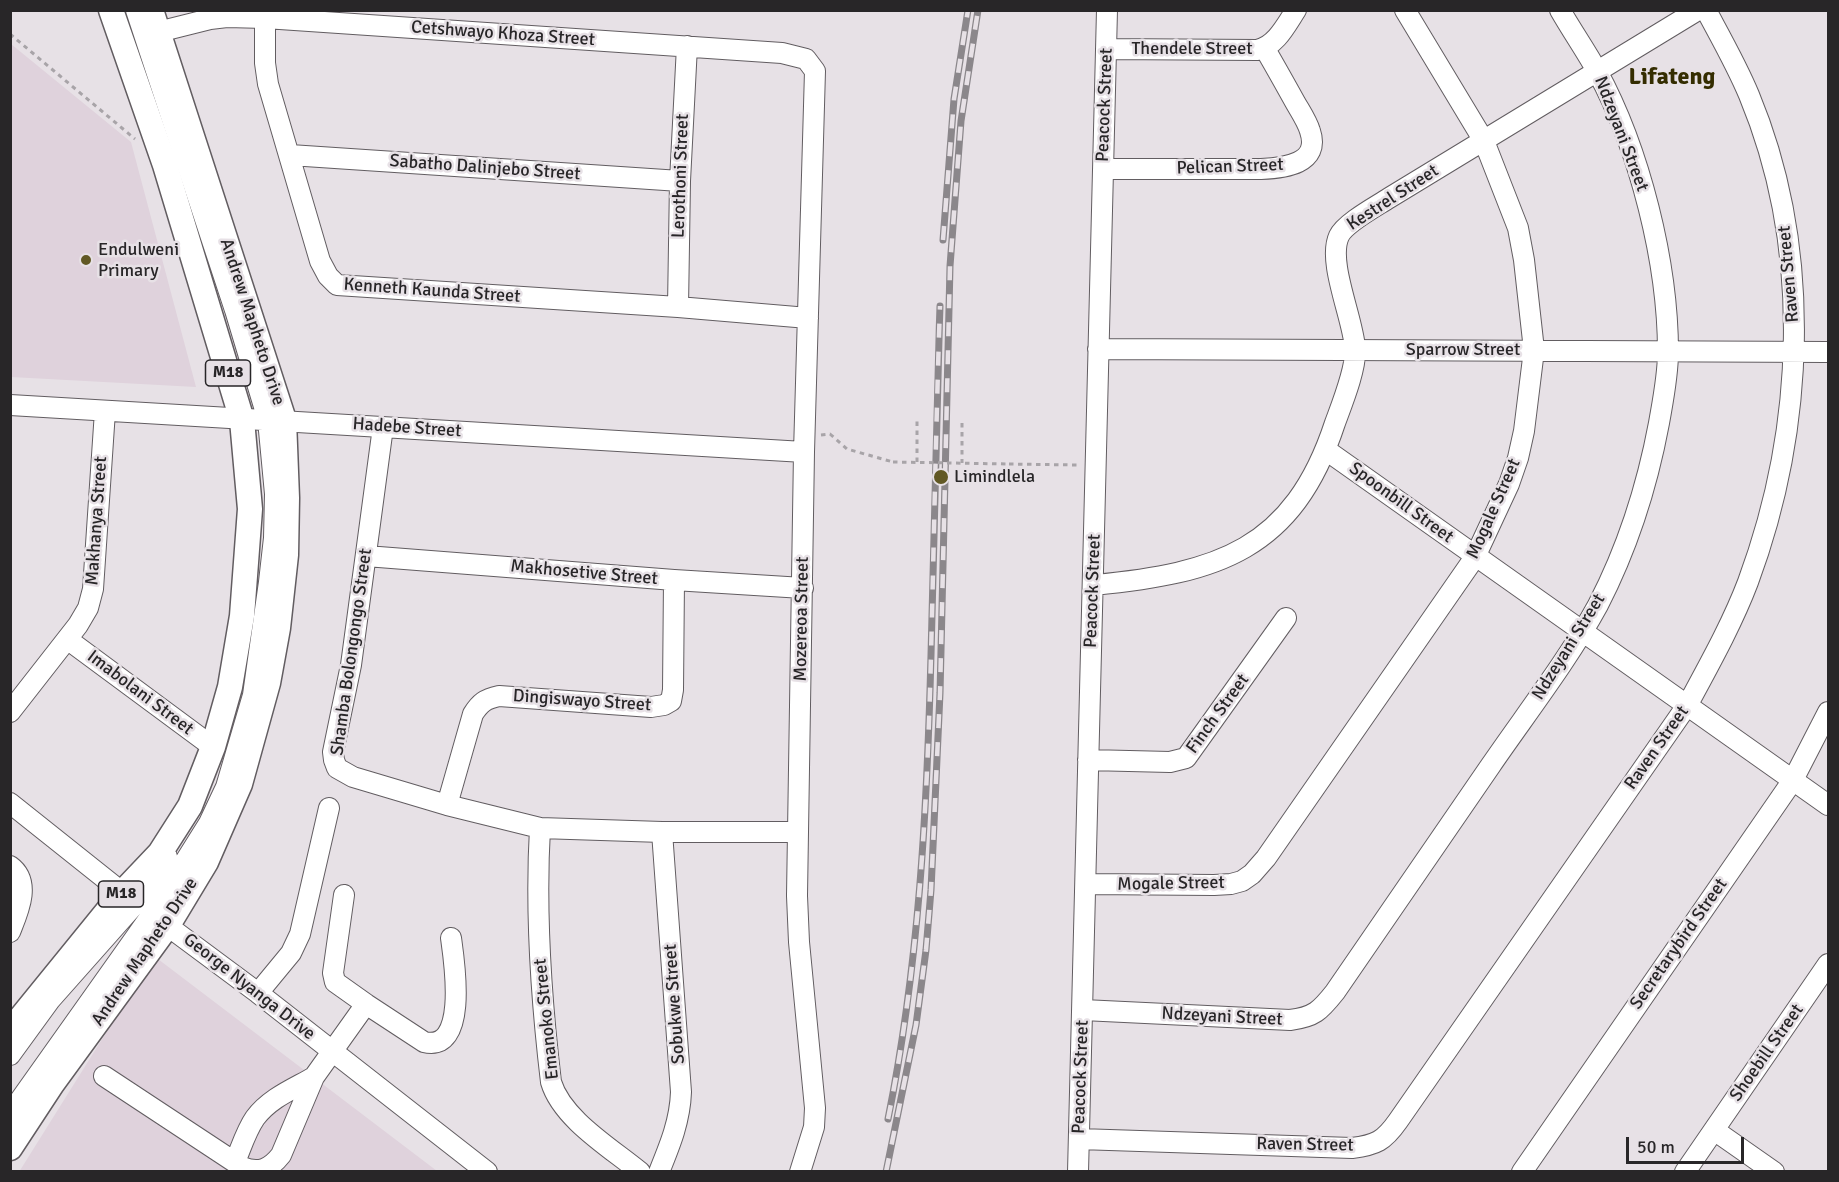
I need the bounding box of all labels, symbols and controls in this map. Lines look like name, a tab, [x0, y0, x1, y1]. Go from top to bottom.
street label: Cetshwayo Khoza Street	[410, 17, 596, 51]
street label: Thendele Street	[1131, 38, 1253, 60]
street label: Peacock Street	[1092, 48, 1118, 162]
district label: Lifateng	[1629, 64, 1715, 92]
street label: Ndzeyani Street	[1589, 74, 1653, 194]
street label: Lerothoni Street	[668, 113, 694, 239]
street label: Sabatho Dalinjebo Street	[389, 151, 581, 185]
street label: Pelican Street	[1176, 154, 1284, 180]
street label: Kestrel Street	[1343, 160, 1443, 236]
street label: Raven Street	[1774, 225, 1804, 323]
street label: Andrew Mapheto Drive	[215, 236, 289, 408]
place label: Endulweni Primary	[98, 239, 179, 282]
marker: Endulweni Primary	[79, 253, 93, 267]
street label: Kenneth Kaunda Street	[343, 274, 521, 308]
street label: Sparrow Street	[1406, 339, 1520, 361]
road number: M18	[206, 360, 250, 386]
street label: Hadebe Street	[352, 413, 462, 443]
street label: Makhanya Street	[82, 456, 112, 586]
street label: Mogale Street	[1462, 456, 1526, 562]
street label: Spoonbill Street	[1345, 458, 1457, 548]
place label: Limindlela	[954, 466, 1035, 488]
marker: Limindlela	[932, 468, 950, 486]
street label: Peacock Street	[1080, 534, 1106, 648]
street label: Shamba Bolongongo Street	[327, 547, 377, 757]
street label: Makhosetive Street	[509, 556, 659, 590]
street label: Mozereoa Street	[790, 556, 814, 682]
street label: Ndzeyani Street	[1528, 590, 1610, 704]
street label: Imabolani Street	[83, 646, 197, 740]
street label: Finch Street	[1182, 670, 1254, 758]
street label: Dingiswayo Street	[512, 685, 652, 717]
street label: Raven Street	[1620, 702, 1694, 794]
street label: Mogale Street	[1117, 872, 1225, 896]
street label: Andrew Mapheto Drive	[87, 874, 203, 1030]
street label: Secretarybird Street	[1626, 874, 1732, 1014]
road number: M18	[98, 881, 144, 907]
street label: George Nyanga Drive	[179, 929, 319, 1045]
street label: Sobukwe Street	[660, 943, 690, 1065]
street label: Emanoko Street	[530, 957, 564, 1081]
street label: Shoebill Street	[1726, 1000, 1808, 1106]
street label: Ndzeyani Street	[1161, 1003, 1283, 1031]
street label: Peacock Street	[1068, 1020, 1094, 1134]
scale bar	[1629, 1125, 1748, 1163]
street label: Raven Street	[1256, 1133, 1354, 1157]
text: 50 m	[1637, 1136, 1675, 1158]

